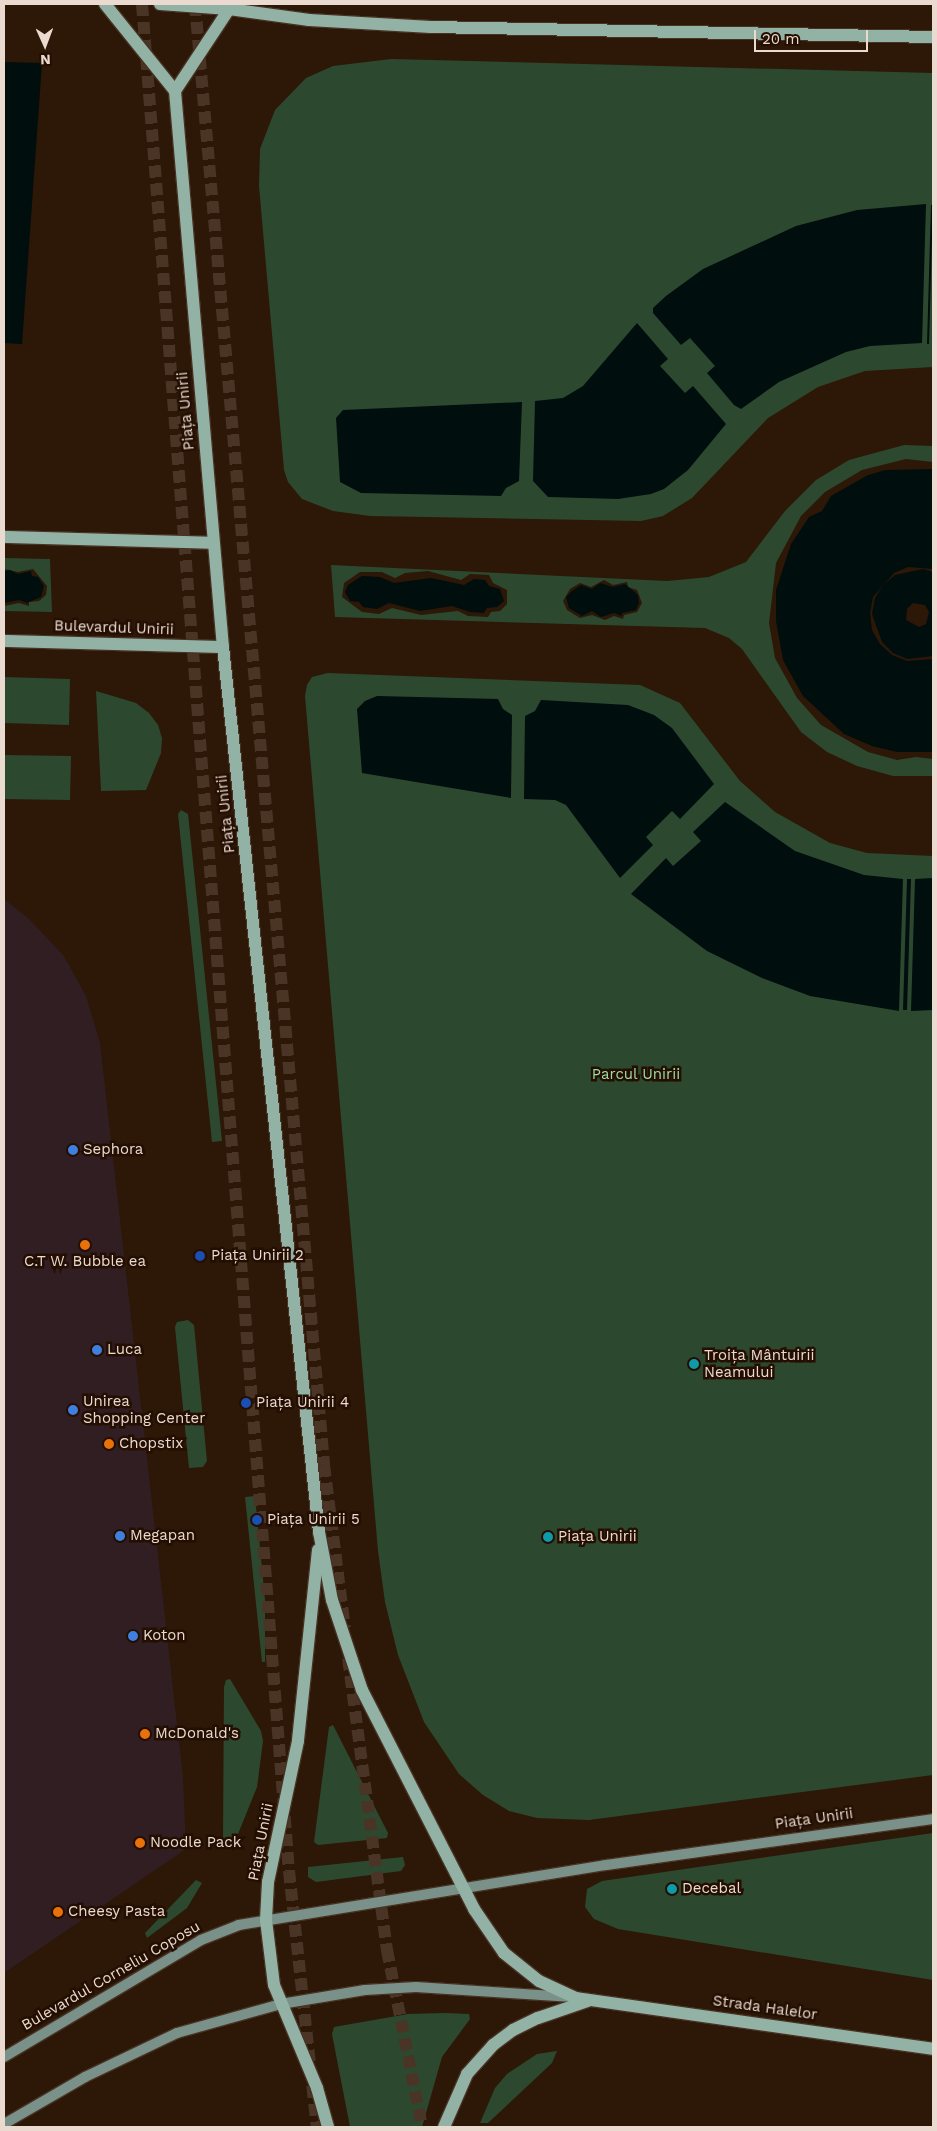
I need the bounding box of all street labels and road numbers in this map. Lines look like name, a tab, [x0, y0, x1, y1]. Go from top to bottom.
street label: Piața Unirii	[174, 371, 198, 451]
street label: Bulevardul Unirii	[54, 617, 174, 639]
street label: Piața Unirii	[213, 774, 239, 854]
street label: Piața Unirii	[245, 1801, 277, 1883]
street label: Piața Unirii	[774, 1805, 854, 1833]
street label: Bulevardul Corneliu Coposu	[18, 1917, 204, 2035]
street label: Strada Halelor	[711, 1992, 819, 2024]

